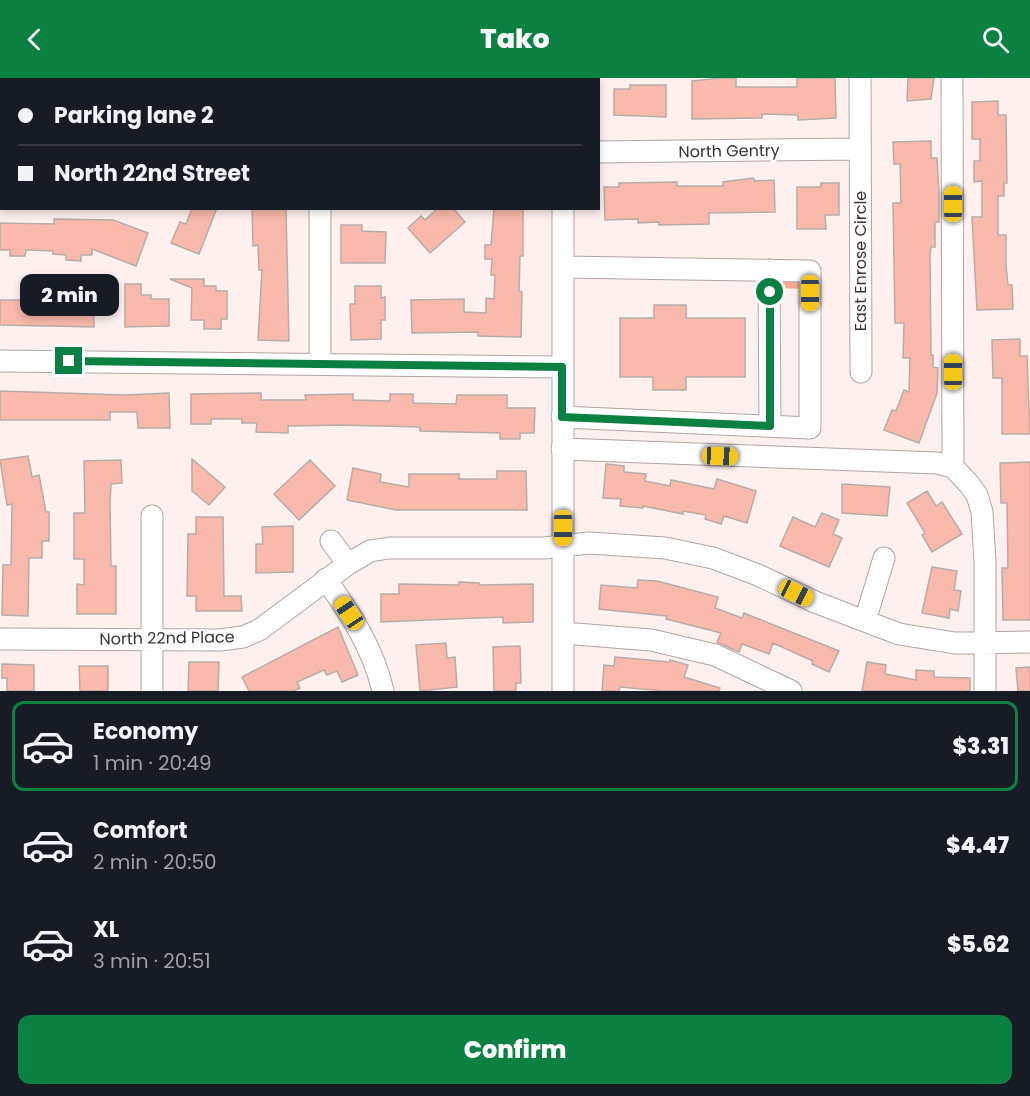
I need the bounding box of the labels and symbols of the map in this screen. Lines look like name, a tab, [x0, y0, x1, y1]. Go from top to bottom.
street label: North Gentry	[678, 139, 780, 163]
car	[944, 186, 962, 222]
street label: East Enrose Circle	[849, 191, 872, 331]
callout: 2 min	[20, 274, 118, 316]
car	[801, 275, 819, 311]
route start	[756, 278, 783, 305]
route end	[55, 347, 82, 374]
car	[944, 354, 962, 390]
car	[702, 446, 738, 466]
car	[554, 510, 572, 546]
car	[776, 577, 816, 609]
car	[331, 593, 367, 633]
street label: North 22nd Place	[99, 625, 235, 651]

